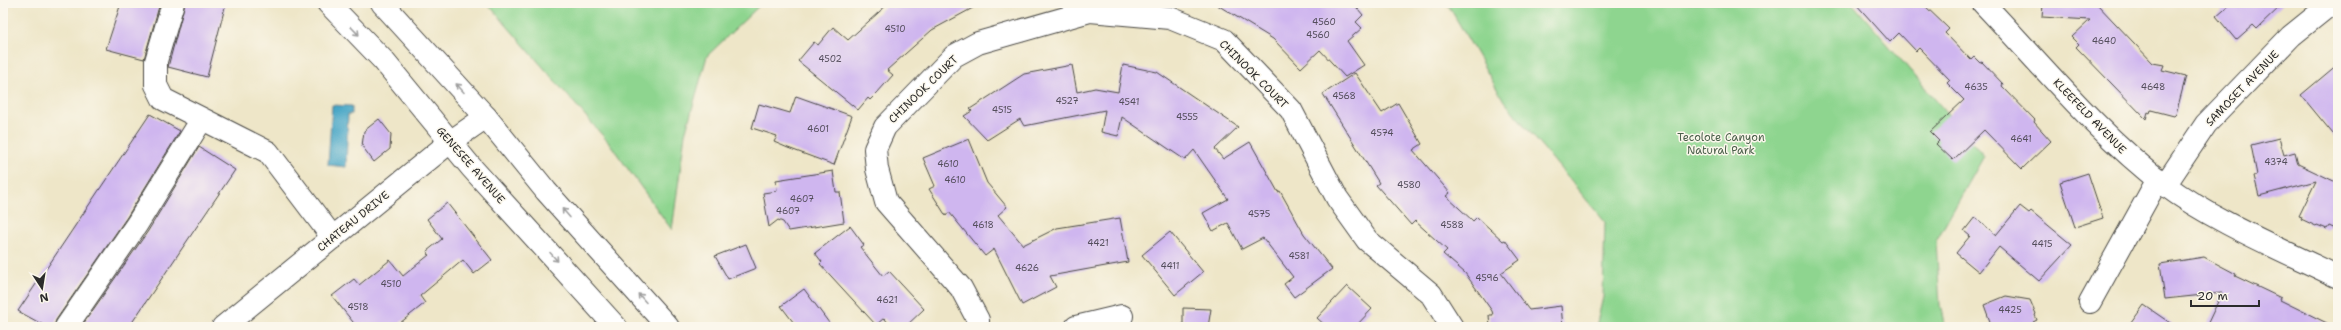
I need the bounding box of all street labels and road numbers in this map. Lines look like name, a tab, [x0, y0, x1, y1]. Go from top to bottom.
street label: CHINOOK COURT	[1216, 37, 1291, 112]
street label: SAMOSET AVENUE	[2202, 47, 2283, 130]
street label: CHINOOK COURT	[885, 52, 962, 127]
street label: KLEEFELD AVENUE	[2050, 75, 2130, 157]
street label: GENESEE AVENUE	[433, 124, 508, 207]
street label: CHATEAU DRIVE	[314, 188, 393, 255]

